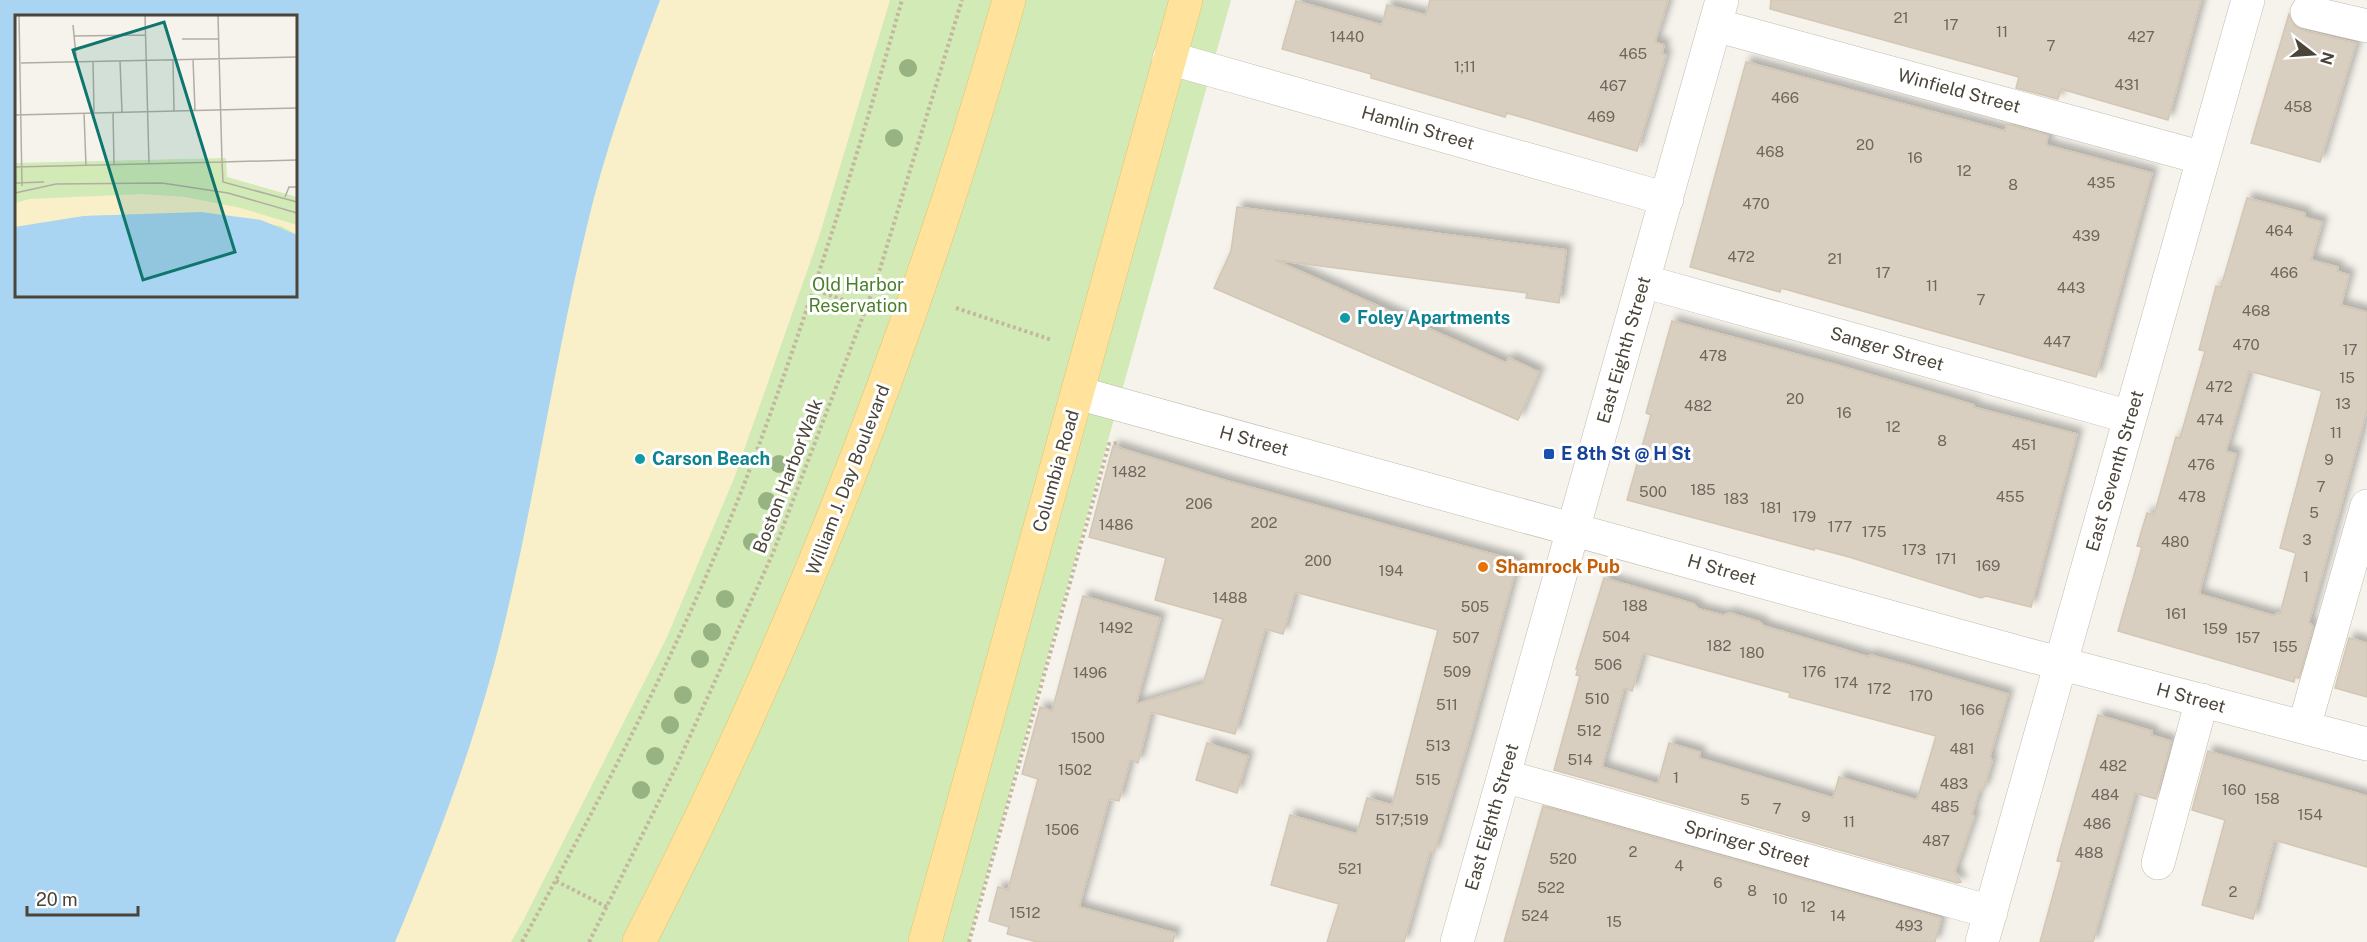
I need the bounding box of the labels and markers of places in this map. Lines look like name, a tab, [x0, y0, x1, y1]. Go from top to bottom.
place label: Foley Apartments	[1357, 307, 1510, 328]
marker: Foley Apartments	[1338, 311, 1352, 325]
place label: E 8th St @ H St	[1561, 443, 1691, 464]
marker: E 8th St @ H St	[1542, 447, 1556, 461]
place label: Carson Beach	[652, 448, 770, 469]
marker: Carson Beach	[633, 452, 647, 466]
place label: Shamrock Pub	[1495, 556, 1620, 577]
marker: Shamrock Pub	[1476, 560, 1490, 574]

